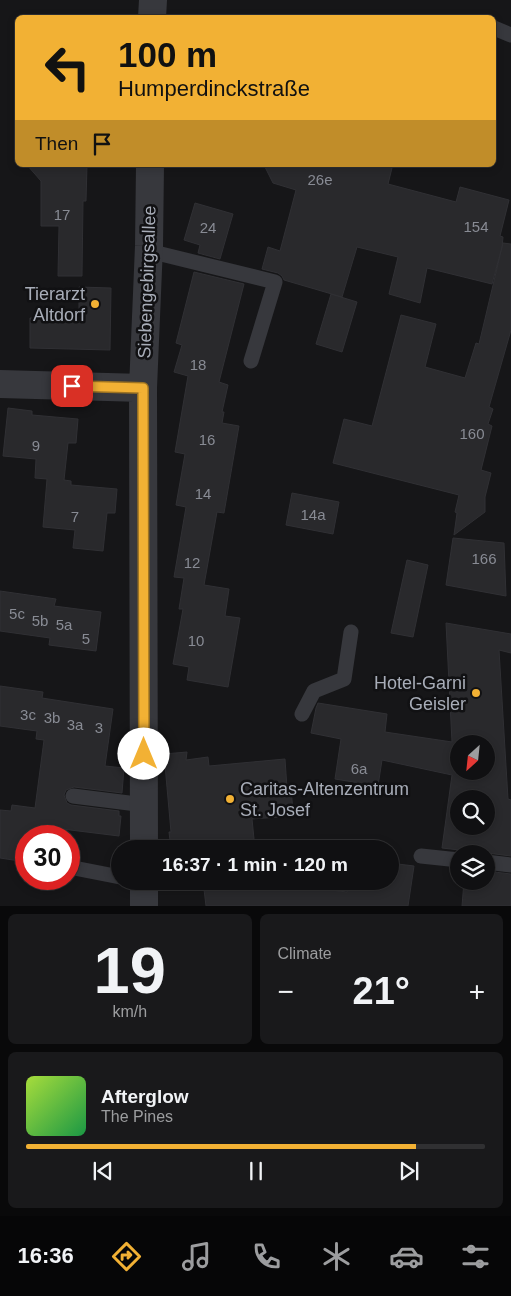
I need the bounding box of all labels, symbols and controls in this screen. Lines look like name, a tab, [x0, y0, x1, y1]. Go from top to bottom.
icon: left	[35, 35, 100, 100]
text: 100 m	[118, 35, 217, 74]
text: Humperdinckstraße	[118, 76, 310, 101]
icon: arrive	[88, 130, 116, 158]
text: Then	[35, 133, 78, 154]
house number: 26e	[307, 171, 333, 188]
street label: Siebengebirgsallee	[134, 205, 160, 359]
house number: 17	[54, 206, 70, 223]
house number: 154	[463, 218, 489, 235]
house number: 24	[200, 219, 216, 236]
place label: Tierarzt Altdorf	[25, 284, 86, 325]
marker: Tierarzt Altdorf	[89, 298, 101, 310]
house number: 18	[190, 356, 206, 373]
pin	[51, 365, 93, 407]
icon: arrive	[58, 372, 86, 400]
house number: 160	[459, 425, 485, 442]
house number: 16	[199, 431, 215, 448]
house number: 9	[32, 437, 40, 454]
house number: 14	[195, 485, 211, 502]
house number: 14a	[300, 506, 326, 523]
house number: 7	[71, 508, 79, 525]
house number: 166	[471, 550, 497, 567]
house number: 12	[184, 554, 200, 571]
house number: 5c	[9, 605, 25, 622]
house number: 5b	[32, 612, 48, 629]
house number: 5a	[56, 616, 73, 633]
house number: 5	[82, 630, 90, 647]
house number: 10	[188, 632, 204, 649]
place label: Hotel-Garni Geisler	[374, 673, 466, 714]
marker: Hotel-Garni Geisler	[470, 687, 482, 699]
house number: 3c	[20, 706, 36, 723]
house number: 3b	[44, 709, 60, 726]
house number: 3a	[67, 716, 84, 733]
house number: 3	[95, 719, 103, 736]
position arrow	[117, 727, 169, 779]
north arrow	[450, 735, 495, 780]
map controls	[450, 735, 495, 890]
house number: 6a	[351, 760, 368, 777]
place label: Caritas-Altenzentrum St. Josef	[240, 779, 409, 820]
button: search	[450, 790, 495, 835]
marker: Caritas-Altenzentrum St. Josef	[224, 793, 236, 805]
speed limit sign: 30	[15, 825, 80, 890]
button: layers	[450, 845, 495, 890]
text: 16:37 · 1 min · 120 m	[162, 854, 348, 875]
text: 19	[94, 934, 166, 1007]
text: Climate	[278, 945, 332, 962]
text: 21°	[353, 970, 410, 1012]
text: −	[278, 976, 294, 1007]
text: +	[469, 976, 485, 1007]
text: km/h	[112, 1003, 147, 1020]
text: Afterglow	[101, 1086, 189, 1107]
text: The Pines	[101, 1108, 173, 1125]
icon: previous	[89, 1157, 117, 1185]
icon: pause	[242, 1157, 270, 1185]
icon: next	[395, 1157, 423, 1185]
icon: directions	[109, 1239, 144, 1274]
icon: music	[179, 1239, 214, 1274]
icon: phone	[249, 1239, 284, 1274]
icon: climate	[319, 1239, 354, 1274]
icon: car	[389, 1239, 424, 1274]
icon: filters	[458, 1239, 493, 1274]
text: 16:36	[17, 1243, 74, 1268]

